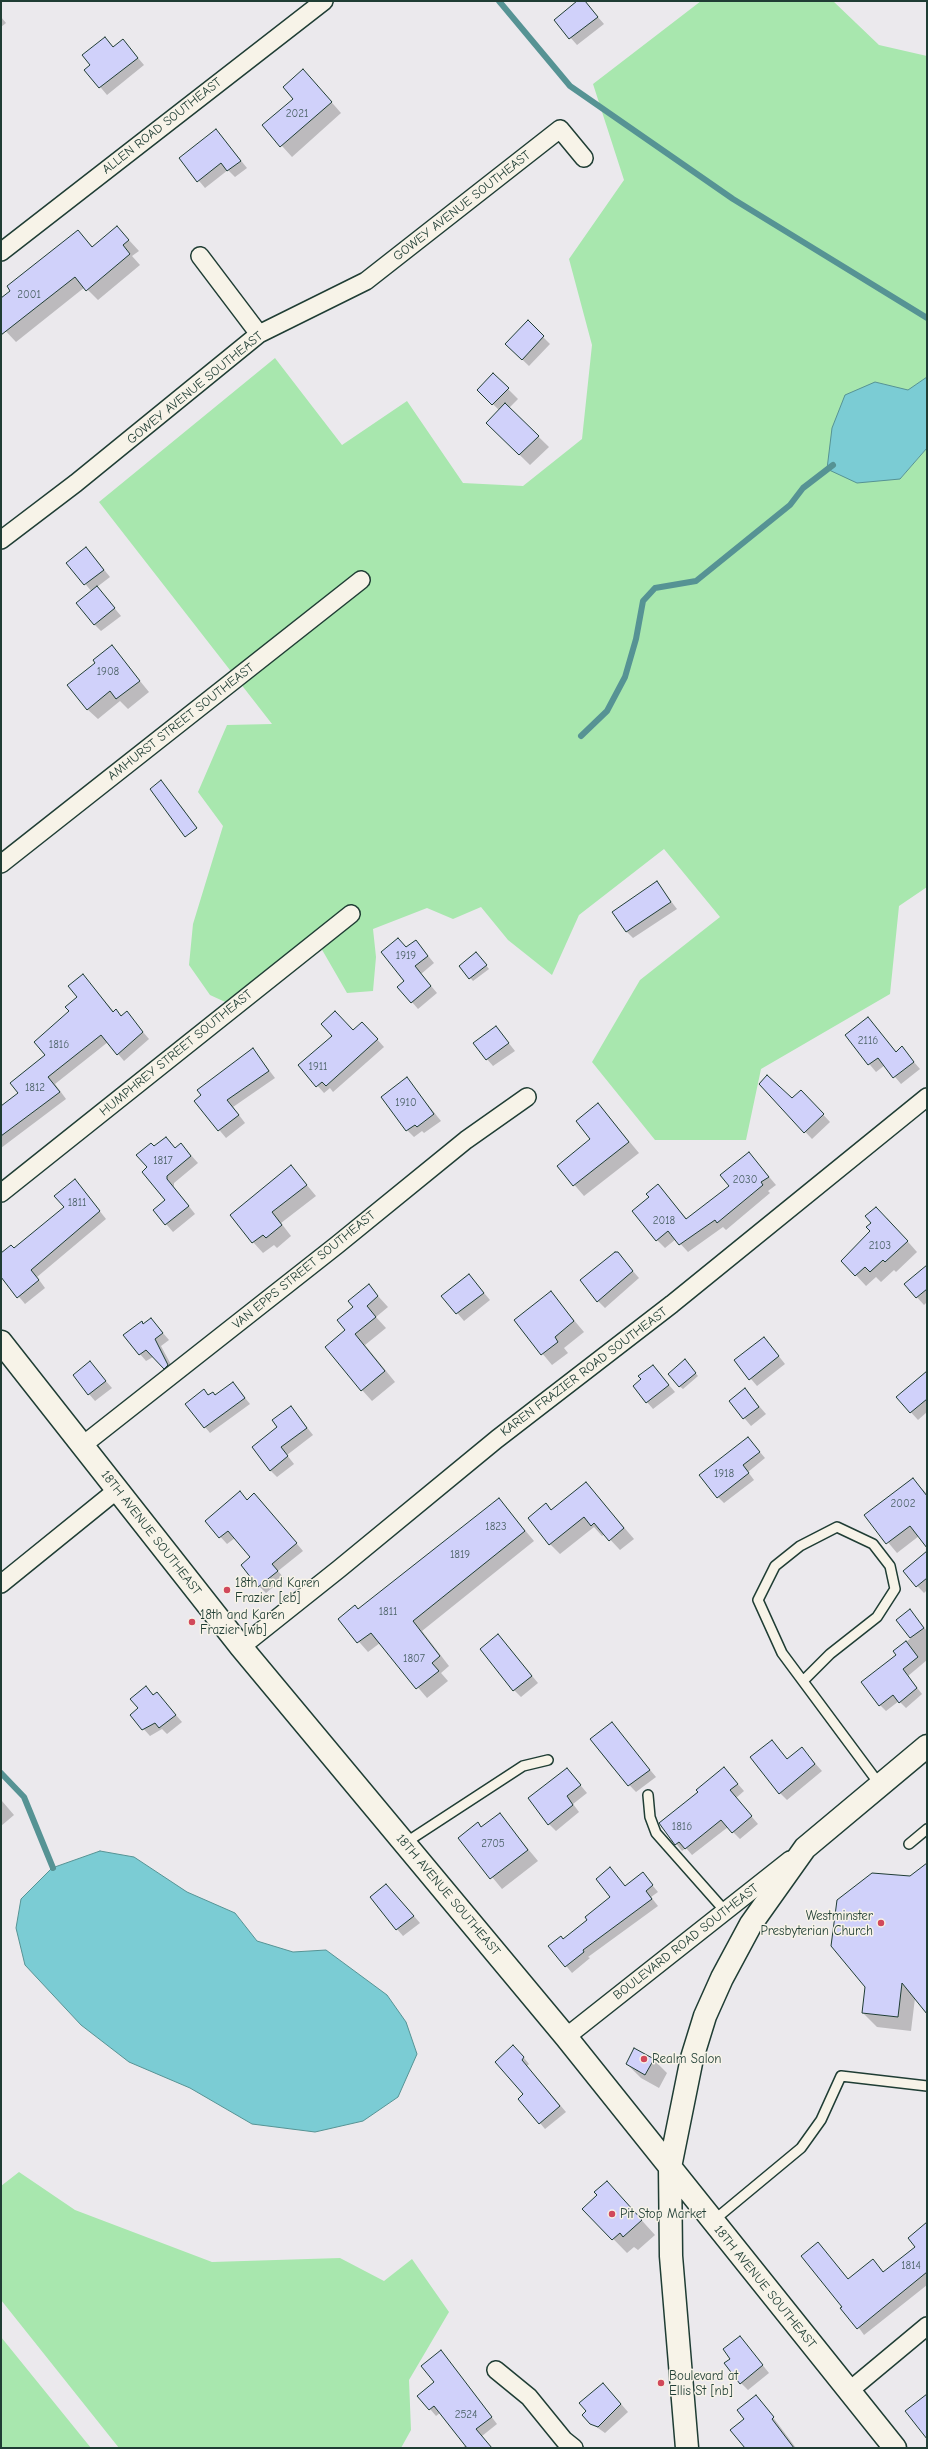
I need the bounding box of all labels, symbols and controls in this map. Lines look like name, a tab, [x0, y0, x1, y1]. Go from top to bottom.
street label: ALLEN ROAD SOUTHEAST	[99, 74, 225, 178]
house number: 2021	[286, 107, 308, 121]
street label: GOWEY AVENUE SOUTHEAST	[390, 147, 534, 265]
house number: 2001	[17, 288, 41, 302]
street label: GOWEY AVENUE SOUTHEAST	[124, 328, 266, 448]
street label: AMHURST STREET SOUTHEAST	[105, 660, 257, 784]
house number: 1908	[97, 665, 119, 679]
house number: 1919	[396, 949, 416, 963]
street label: HUMPHREY STREET SOUTHEAST	[96, 986, 256, 1120]
house number: 2116	[858, 1034, 878, 1048]
house number: 1816	[49, 1038, 69, 1052]
house number: 1911	[309, 1060, 327, 1074]
house number: 1812	[25, 1081, 45, 1095]
house number: 1910	[395, 1096, 417, 1110]
house number: 1817	[153, 1154, 173, 1168]
house number: 2030	[733, 1173, 757, 1187]
house number: 1811	[68, 1196, 86, 1210]
street label: VAN EPPS STREET SOUTHEAST	[229, 1208, 379, 1332]
house number: 2018	[653, 1214, 675, 1228]
house number: 2103	[869, 1239, 891, 1253]
street label: KAREN FRAZIER ROAD SOUTHEAST	[497, 1304, 671, 1440]
house number: 1918	[714, 1467, 734, 1481]
street label: 18TH AVENUE SOUTHEAST	[97, 1468, 205, 1598]
house number: 2002	[891, 1497, 915, 1511]
house number: 1823	[485, 1520, 507, 1534]
house number: 1819	[450, 1548, 470, 1562]
place label: 18th and Karen Frazier [eb]	[235, 1575, 320, 1606]
marker: 18th and Karen Frazier [eb]	[222, 1585, 232, 1595]
house number: 1811	[379, 1605, 397, 1619]
place label: 18th and Karen Frazier [wb]	[200, 1607, 285, 1638]
marker: 18th and Karen Frazier [wb]	[187, 1617, 197, 1627]
house number: 1807	[403, 1652, 425, 1666]
house number: 1816	[672, 1820, 692, 1834]
street label: 18TH AVENUE SOUTHEAST	[393, 1831, 503, 1959]
house number: 2705	[481, 1837, 505, 1851]
street label: BOULEVARD ROAD SOUTHEAST	[610, 1880, 762, 2004]
place label: Westminster Presbyterian Church	[760, 1908, 873, 1939]
marker: Westminster Presbyterian Church	[876, 1918, 886, 1928]
place label: Realm Salon	[652, 2051, 722, 2067]
marker: Realm Salon	[639, 2054, 649, 2064]
place label: Pit Stop Market	[620, 2206, 706, 2222]
marker: Pit Stop Market	[607, 2209, 617, 2219]
street label: 18TH AVENUE SOUTHEAST	[710, 2222, 820, 2352]
house number: 1814	[901, 2259, 921, 2273]
place label: Boulevard at Ellis St [nb]	[669, 2368, 738, 2399]
marker: Boulevard at Ellis St [nb]	[656, 2378, 666, 2388]
house number: 2524	[455, 2408, 477, 2422]

